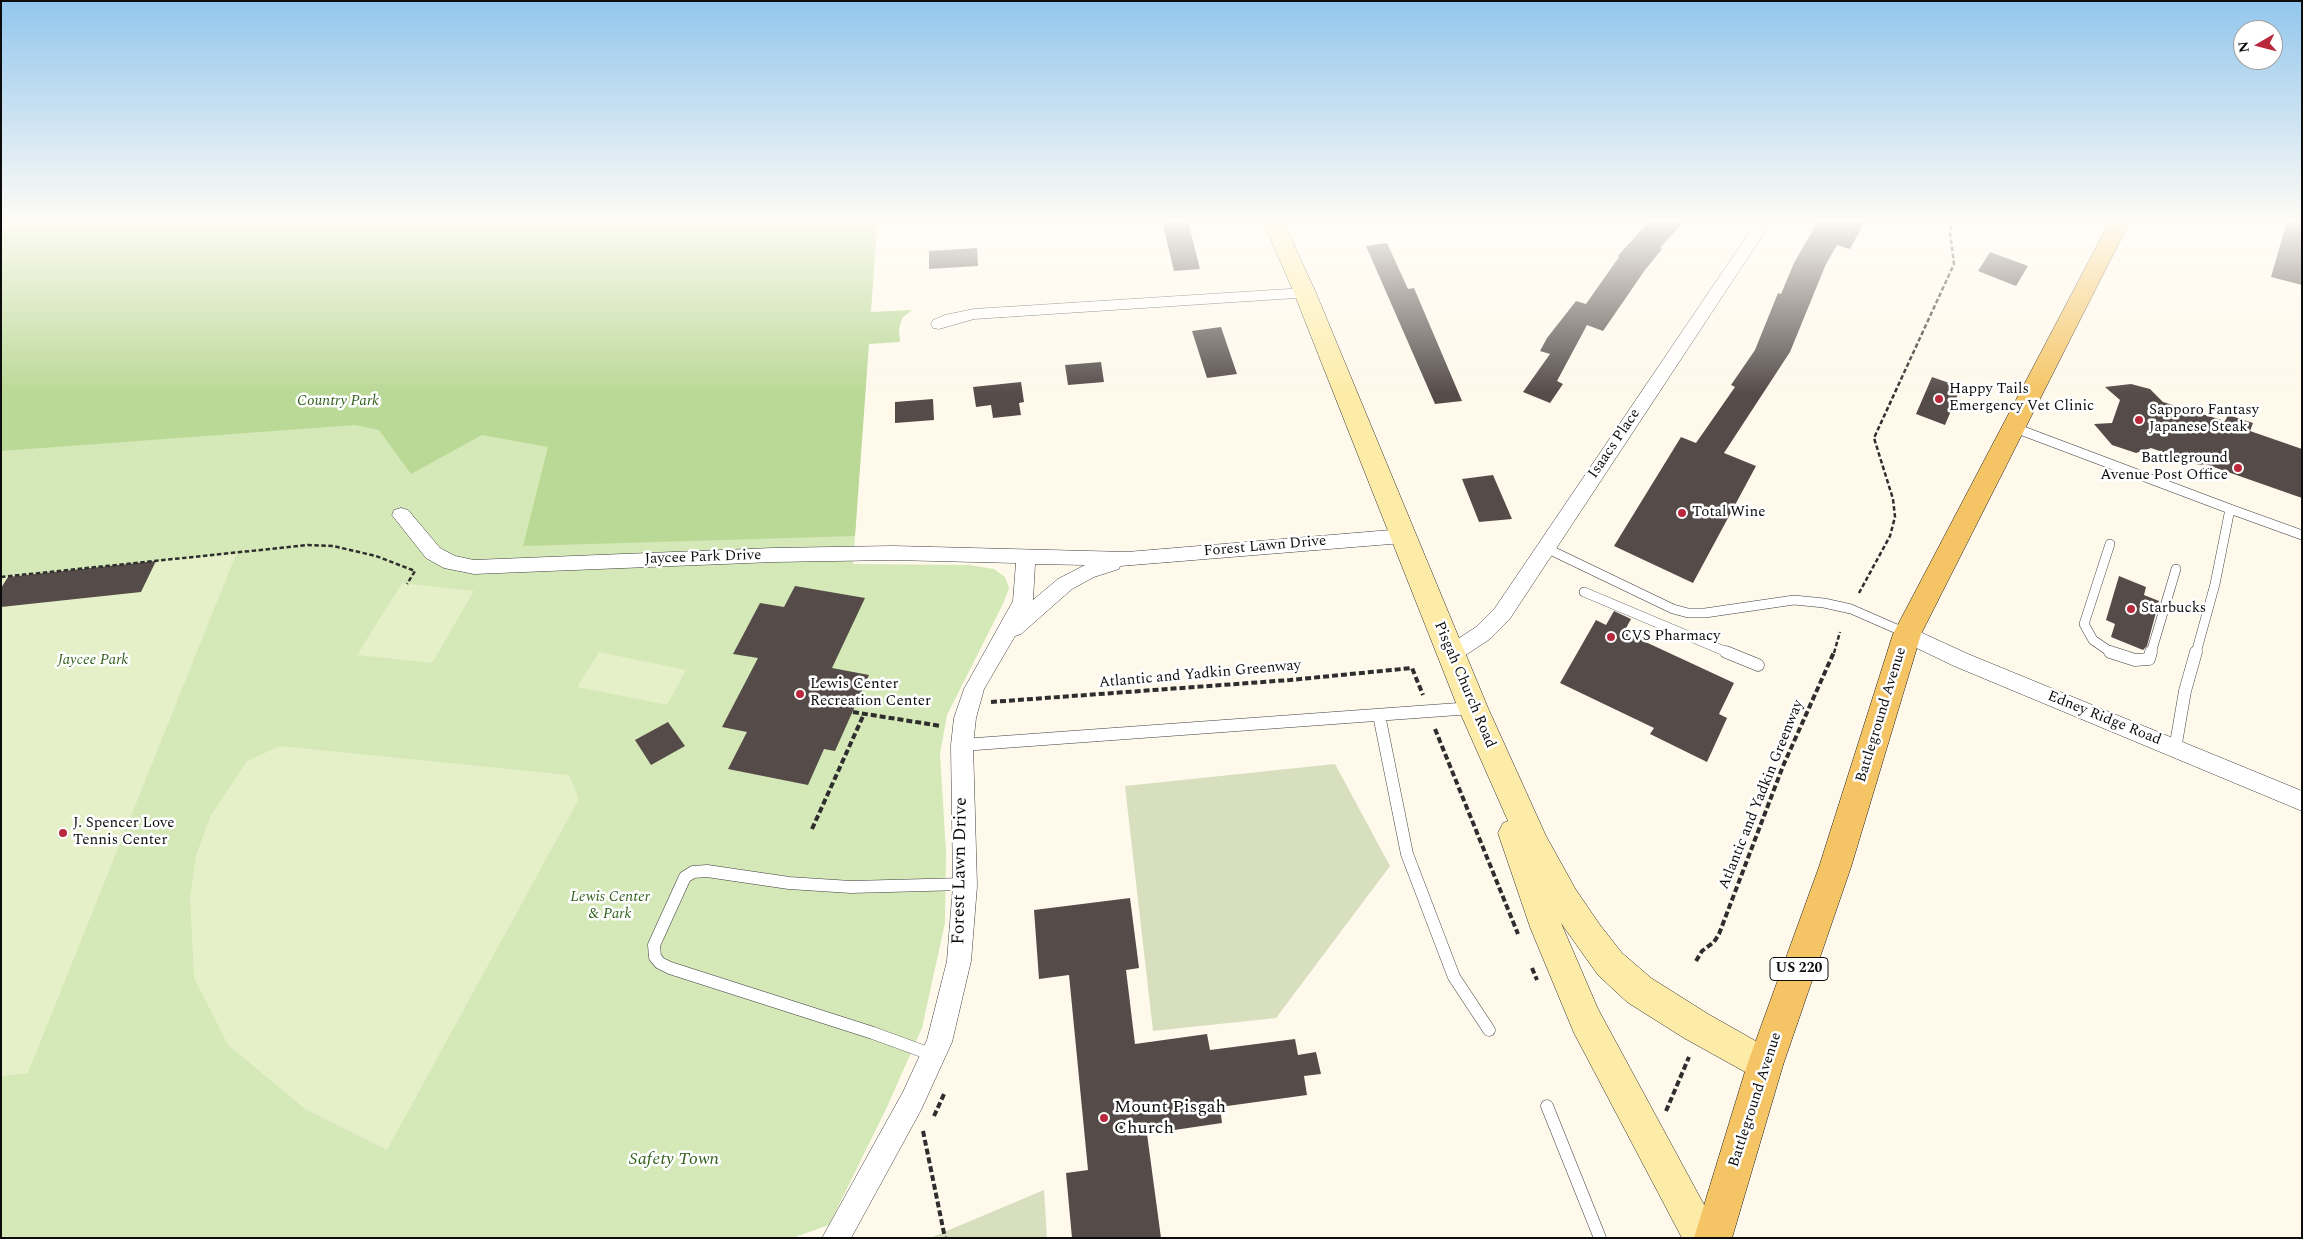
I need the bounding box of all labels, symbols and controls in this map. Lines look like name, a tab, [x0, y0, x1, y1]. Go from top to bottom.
north arrow	[2233, 20, 2283, 70]
text: N	[2232, 40, 2255, 54]
place label: Happy Tails Emergency Vet Clinic	[1949, 381, 2094, 416]
park label: Country Park	[297, 393, 379, 411]
marker: Happy Tails Emergency Vet Clinic	[1933, 393, 1945, 405]
place label: Sapporo Fantasy Japanese Steak	[2149, 402, 2259, 437]
street label: Isaacs Place	[1585, 406, 1645, 482]
marker: Sapporo Fantasy Japanese Steak	[2133, 414, 2145, 426]
place label: Battleground Avenue Post Office	[2100, 450, 2228, 485]
marker: Battleground Avenue Post Office	[2232, 462, 2244, 474]
place label: Total Wine	[1692, 504, 1765, 522]
marker: Total Wine	[1676, 507, 1688, 519]
street label: Forest Lawn Drive	[1203, 533, 1327, 561]
street label: Jaycee Park Drive	[644, 547, 762, 569]
place label: Starbucks	[2141, 600, 2206, 618]
marker: Starbucks	[2125, 603, 2137, 615]
street label: Pisgah Church Road	[1429, 619, 1499, 751]
place label: CVS Pharmacy	[1621, 628, 1720, 646]
marker: CVS Pharmacy	[1605, 631, 1617, 643]
street label: Battleground Avenue	[1853, 645, 1911, 785]
park label: Jaycee Park	[58, 652, 128, 670]
street label: Atlantic and Yadkin Greenway	[1098, 657, 1302, 693]
place label: Lewis Center Recreation Center	[810, 676, 931, 711]
marker: Lewis Center Recreation Center	[794, 688, 806, 700]
street label: Edney Ridge Road	[2045, 688, 2163, 750]
street label: Atlantic and Yadkin Greenway	[1716, 698, 1808, 892]
street label: Forest Lawn Drive	[949, 797, 973, 945]
place label: J. Spencer Love Tennis Center	[73, 815, 174, 850]
marker: J. Spencer Love Tennis Center	[57, 827, 69, 839]
park label: Lewis Center & Park	[570, 889, 650, 924]
road number: US 220	[1770, 958, 1828, 981]
street label: Battleground Avenue	[1726, 1030, 1786, 1170]
place label: Mount Pisgah Church	[1114, 1097, 1226, 1140]
marker: Mount Pisgah Church	[1098, 1112, 1110, 1124]
park label: Safety Town	[629, 1149, 719, 1171]

